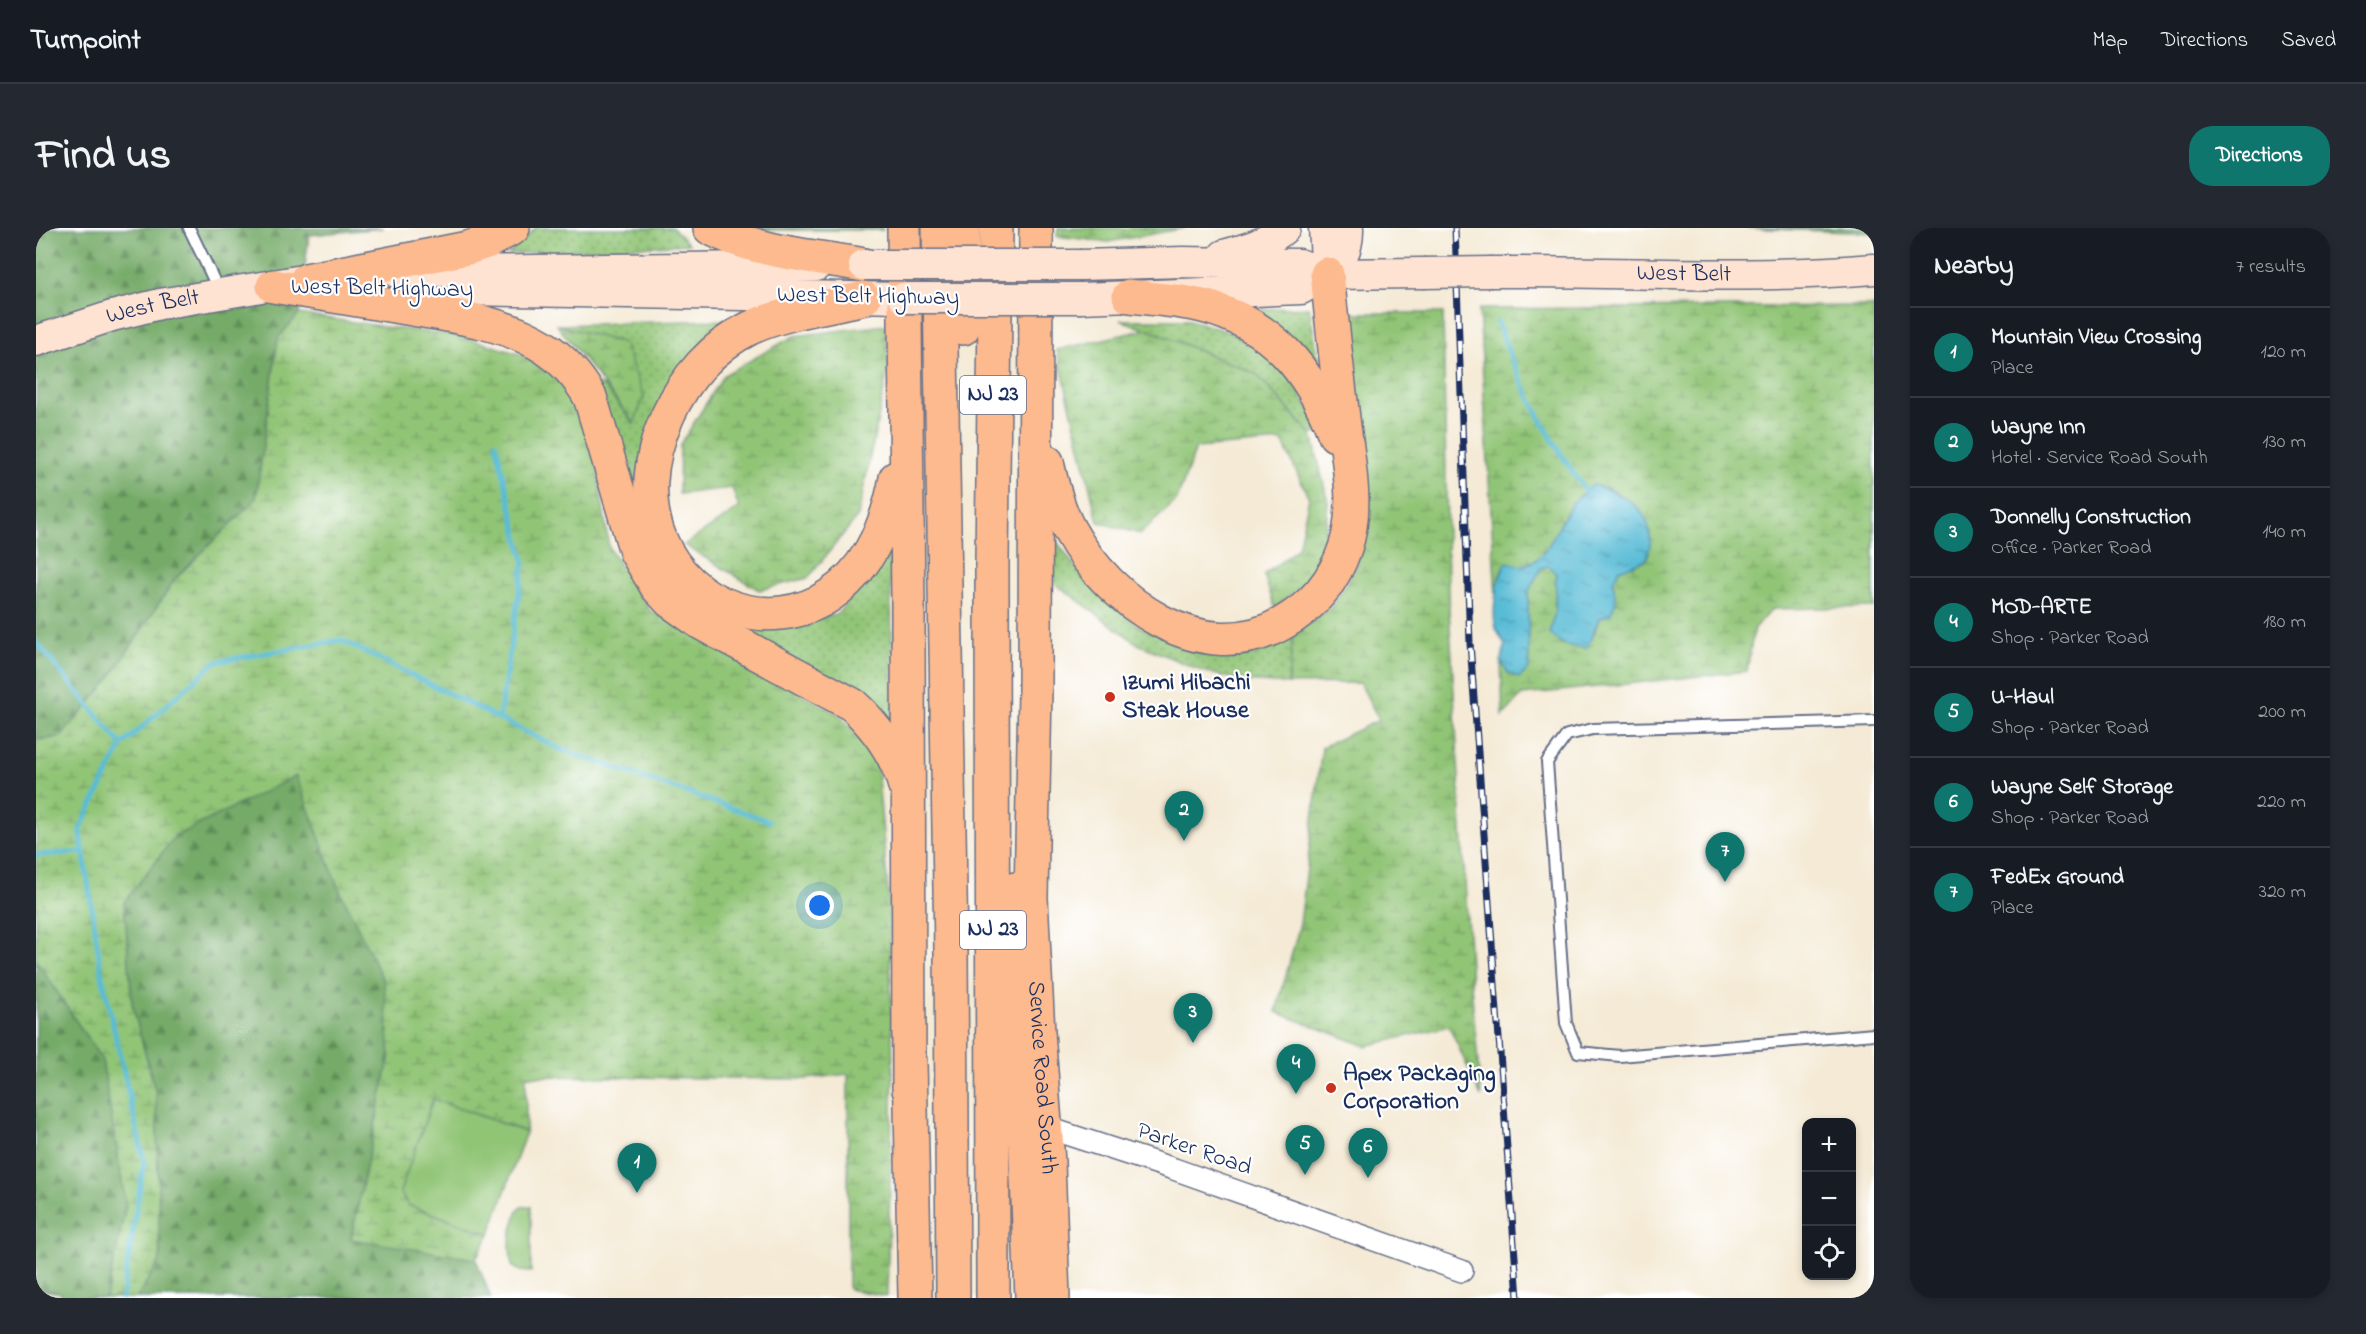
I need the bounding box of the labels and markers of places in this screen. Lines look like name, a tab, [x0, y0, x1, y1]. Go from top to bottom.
place label: Izumi Hibachi Steak House	[1122, 666, 1251, 729]
marker: Izumi Hibachi Steak House	[1103, 690, 1117, 704]
pin: 2	[1164, 792, 1204, 841]
pin: 7	[1706, 832, 1744, 882]
pin: 3	[1174, 994, 1212, 1043]
pin: 4	[1276, 1044, 1316, 1094]
place label: Apex Packaging Corporation	[1343, 1057, 1496, 1120]
marker: Apex Packaging Corporation	[1324, 1081, 1338, 1095]
pin: 5	[1286, 1126, 1324, 1175]
pin: 6	[1348, 1128, 1388, 1178]
pin: 1	[618, 1144, 656, 1193]

